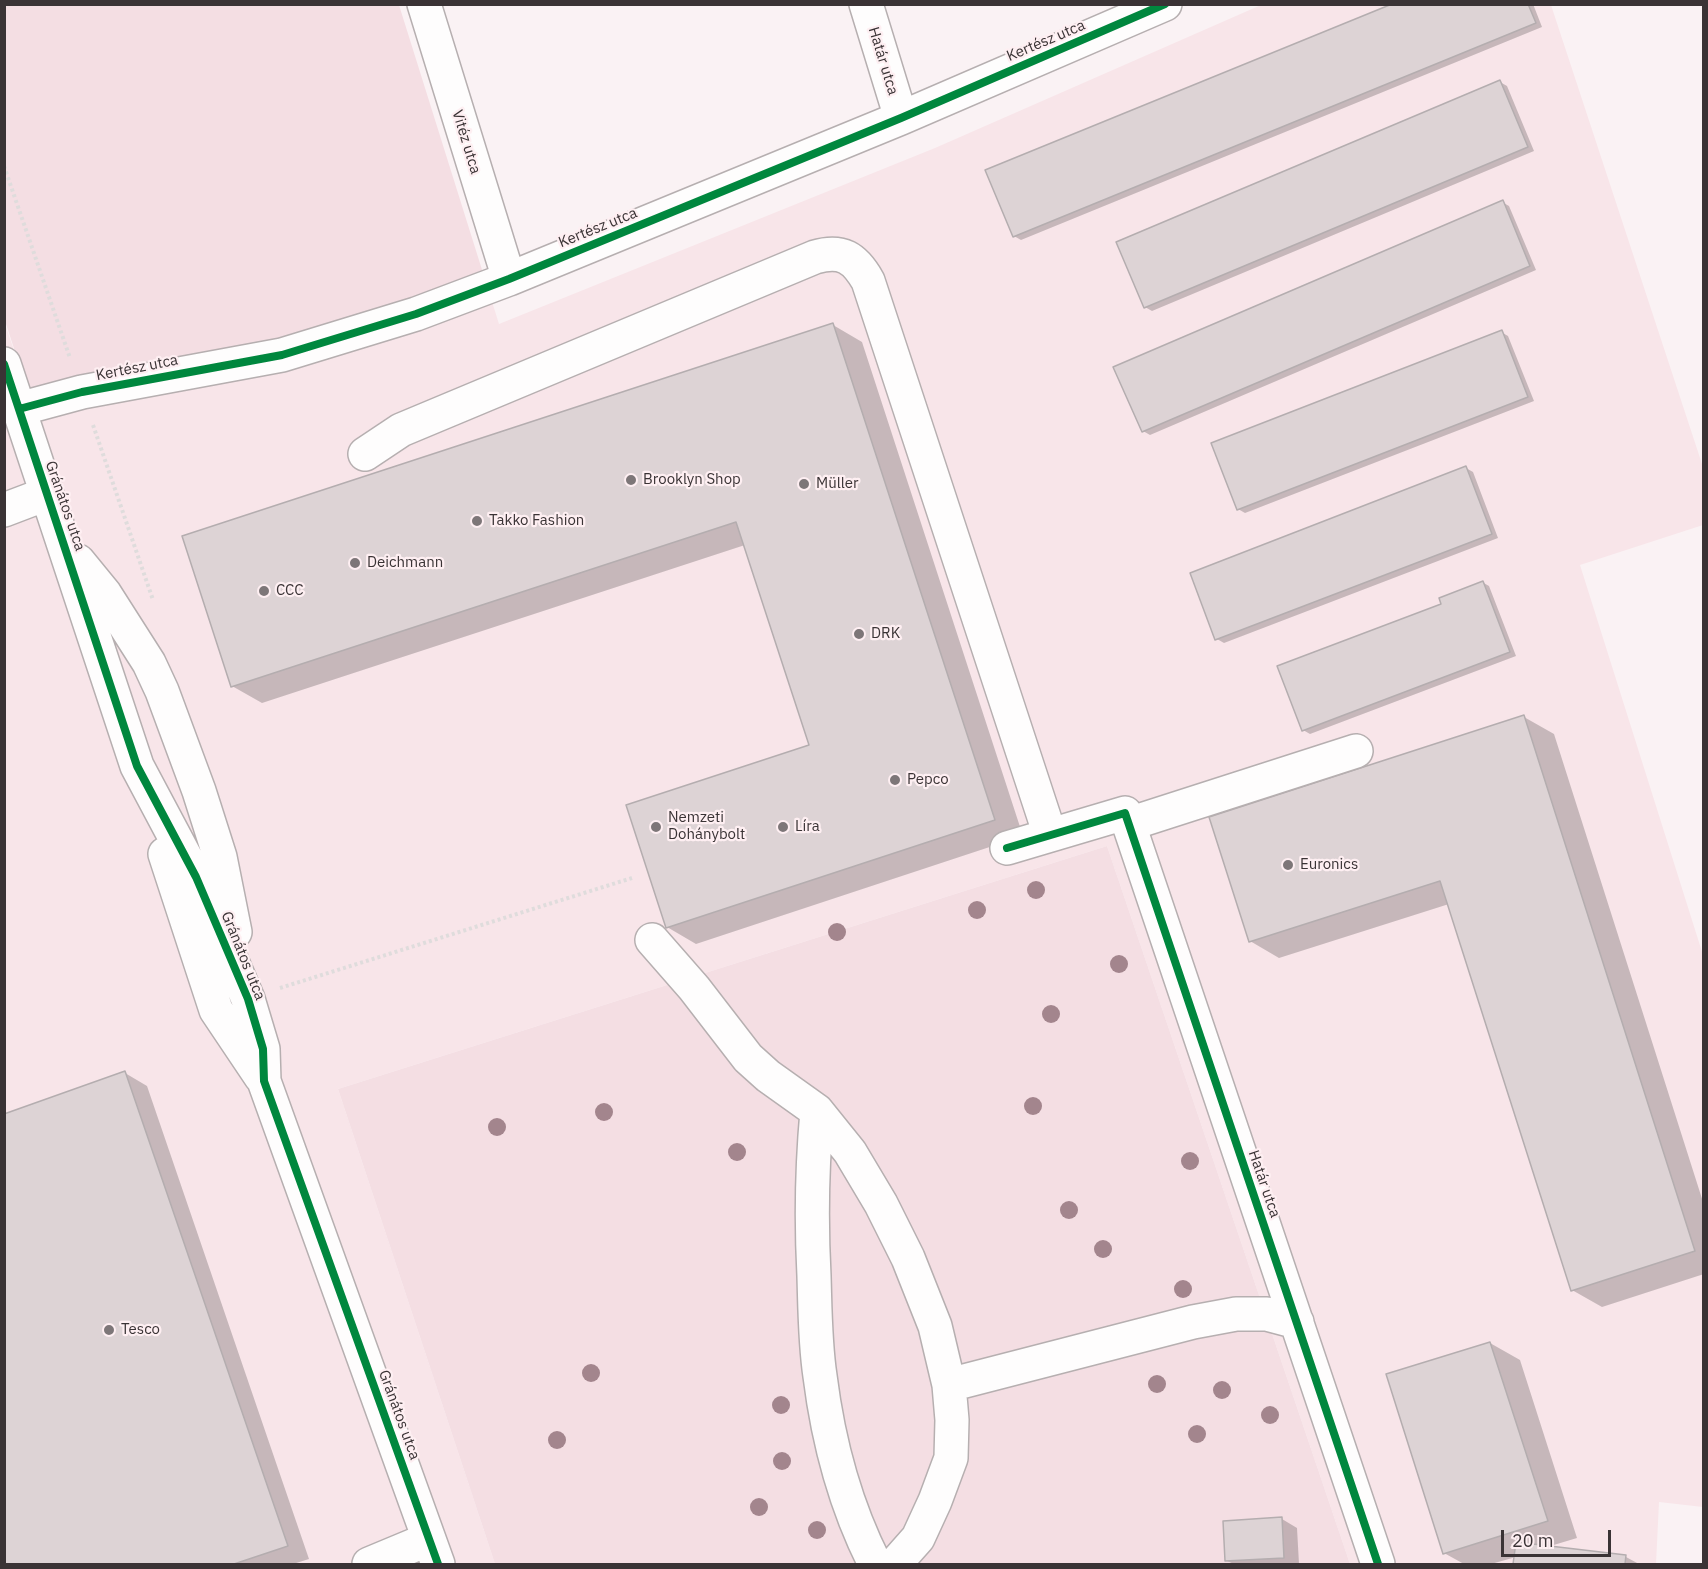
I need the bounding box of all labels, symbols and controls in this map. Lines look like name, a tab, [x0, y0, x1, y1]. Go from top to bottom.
street label: Kertész utca	[1004, 16, 1088, 66]
street label: Határ utca	[864, 25, 902, 97]
street label: Vitéz utca	[448, 108, 484, 176]
street label: Kertész utca	[556, 204, 640, 252]
street label: Kertész utca	[94, 351, 180, 385]
street label: Gránátos utca	[41, 459, 89, 553]
place label: Brooklyn Shop	[643, 471, 741, 489]
marker: Brooklyn Shop	[624, 473, 638, 487]
place label: Müller	[816, 475, 859, 493]
marker: Müller	[797, 477, 811, 491]
place label: Takko Fashion	[489, 512, 584, 530]
marker: Takko Fashion	[470, 514, 484, 528]
place label: Deichmann	[367, 554, 443, 572]
marker: Deichmann	[348, 556, 362, 570]
place label: CCC	[276, 582, 304, 600]
marker: CCC	[257, 584, 271, 598]
place label: DRK	[871, 625, 900, 643]
marker: DRK	[852, 627, 866, 641]
place label: Pepco	[907, 771, 949, 789]
marker: Pepco	[888, 773, 902, 787]
place label: Nemzeti Dohánybolt	[668, 809, 745, 844]
place label: Líra	[795, 818, 820, 836]
marker: Nemzeti Dohánybolt	[649, 820, 663, 834]
marker: Líra	[776, 820, 790, 834]
place label: Euronics	[1300, 856, 1358, 874]
marker: Euronics	[1281, 858, 1295, 872]
street label: Gránátos utca	[217, 909, 269, 1003]
street label: Határ utca	[1244, 1148, 1284, 1220]
place label: Tesco	[121, 1321, 160, 1339]
marker: Tesco	[102, 1323, 116, 1337]
street label: Gránátos utca	[374, 1368, 424, 1462]
scale bar	[1504, 1518, 1614, 1556]
text: 20 m	[1512, 1529, 1554, 1552]

